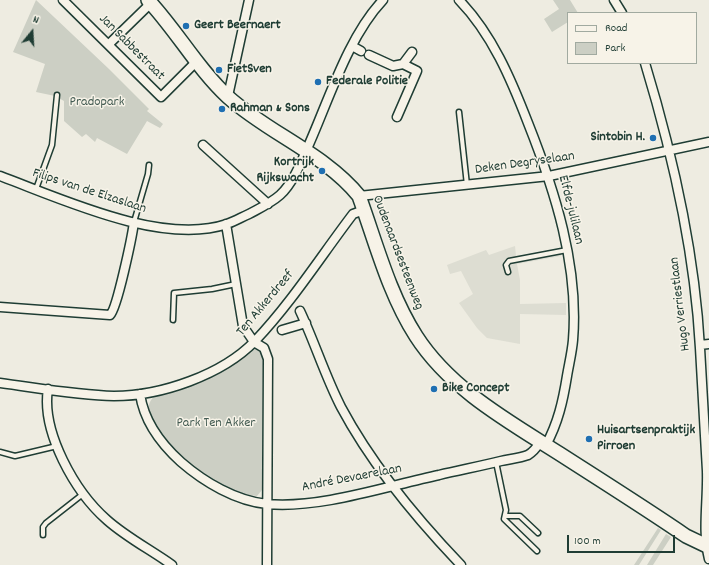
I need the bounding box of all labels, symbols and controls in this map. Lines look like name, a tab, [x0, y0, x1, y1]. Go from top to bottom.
street label: Jan Sabbestraat	[94, 11, 168, 85]
north arrow	[12, 12, 52, 52]
text: N	[31, 12, 41, 29]
legend	[567, 12, 697, 64]
place label: Geert Beernaert	[194, 18, 281, 34]
text: Road	[605, 20, 627, 37]
marker: Geert Beernaert	[181, 21, 191, 31]
text: Park	[605, 40, 625, 57]
place label: FietSven	[227, 62, 272, 78]
marker: FietSven	[214, 65, 224, 75]
place label: Federale Politie	[326, 74, 408, 90]
marker: Federale Politie	[313, 77, 323, 87]
park label: Pradopark	[70, 95, 124, 111]
place label: Rahman & Sons	[230, 101, 310, 117]
marker: Rahman & Sons	[217, 104, 227, 114]
place label: Sintobin H.	[591, 130, 645, 146]
marker: Sintobin H.	[648, 133, 658, 143]
street label: Deken Degryselaan	[474, 149, 576, 179]
place label: Kortrijk Rijkswacht	[257, 155, 314, 188]
street label: Filips van de Elzaslaan	[30, 166, 148, 218]
marker: Kortrijk Rijkswacht	[317, 166, 327, 176]
street label: Elfde-julilaan	[553, 174, 587, 246]
street label: Oudenaardsesteenweg	[367, 193, 427, 313]
street label: Hugo Verriestlaan	[667, 256, 695, 352]
street label: Ten Akkerdreef	[234, 268, 298, 340]
place label: Bike Concept	[442, 381, 509, 397]
marker: Bike Concept	[429, 384, 439, 394]
park label: Park Ten Akker	[177, 416, 255, 432]
place label: Huisartsenpraktijk Pirroen	[597, 423, 695, 456]
marker: Huisartsenpraktijk Pirroen	[584, 434, 594, 444]
street label: André Devaerelaan	[301, 461, 403, 497]
scale bar	[569, 527, 677, 553]
text: 100 m	[574, 533, 601, 550]

